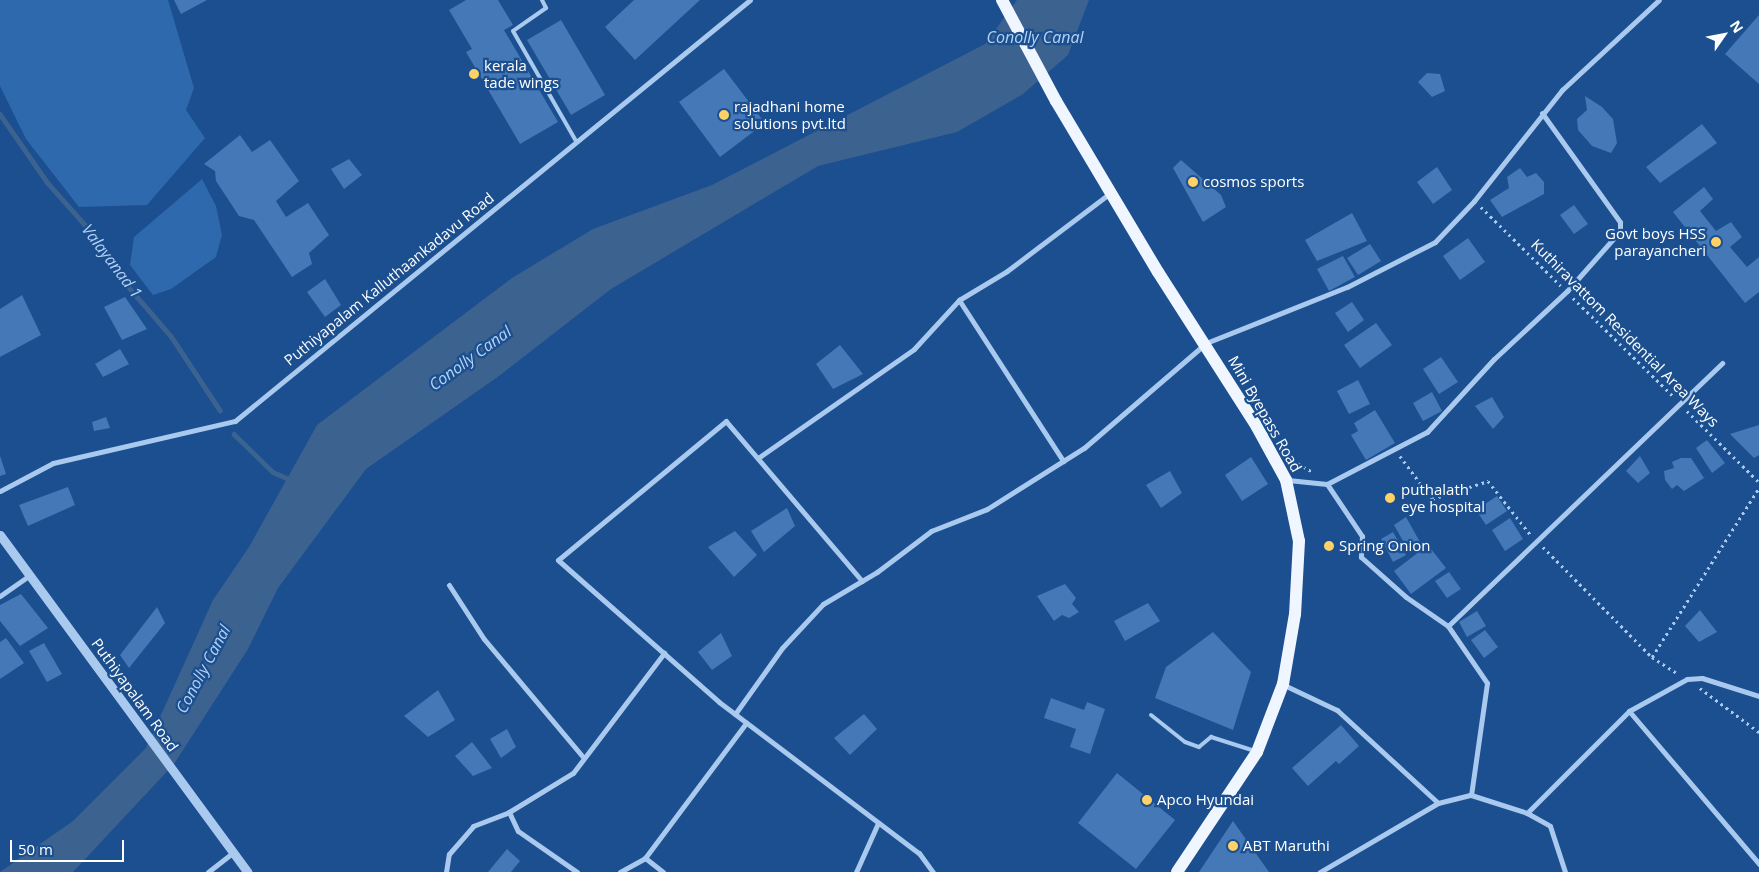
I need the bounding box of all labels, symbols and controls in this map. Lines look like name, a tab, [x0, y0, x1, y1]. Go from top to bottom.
north arrow	[1699, 10, 1749, 60]
text: N	[1726, 17, 1748, 37]
water label: Conolly Canal	[986, 27, 1084, 47]
place label: kerala tade wings	[484, 56, 559, 91]
marker: kerala tade wings	[468, 68, 480, 80]
place label: rajadhani home solutions pvt.ltd	[734, 97, 846, 132]
marker: rajadhani home solutions pvt.ltd	[718, 109, 730, 121]
place label: cosmos sports	[1203, 173, 1304, 191]
marker: cosmos sports	[1187, 176, 1199, 188]
street label: Puthiyapalam Kalluthaankadavu Road	[281, 189, 497, 369]
water label: Valayanad 1	[78, 220, 146, 302]
place label: Govt boys HSS parayancheri	[1605, 224, 1706, 259]
street label: Kuthiravattom Residential Area Ways	[1527, 235, 1723, 431]
marker: Govt boys HSS parayancheri	[1710, 236, 1722, 248]
water label: Conolly Canal	[425, 322, 515, 394]
street label: Mini Byepass Road	[1224, 353, 1306, 475]
place label: puthalath eye hospital	[1401, 480, 1485, 515]
marker: puthalath eye hospital	[1383, 491, 1397, 505]
place label: Spring Onion	[1339, 537, 1430, 555]
marker: Spring Onion	[1323, 540, 1335, 552]
water label: Conolly Canal	[172, 622, 234, 716]
street label: Puthiyapalam Road	[88, 635, 182, 755]
place label: Apco Hyundai	[1157, 791, 1254, 809]
marker: Apco Hyundai	[1141, 794, 1153, 806]
scale bar	[12, 830, 126, 862]
place label: ABT Maruthi	[1243, 837, 1330, 855]
text: 50 m	[18, 839, 53, 859]
marker: ABT Maruthi	[1227, 840, 1239, 852]

